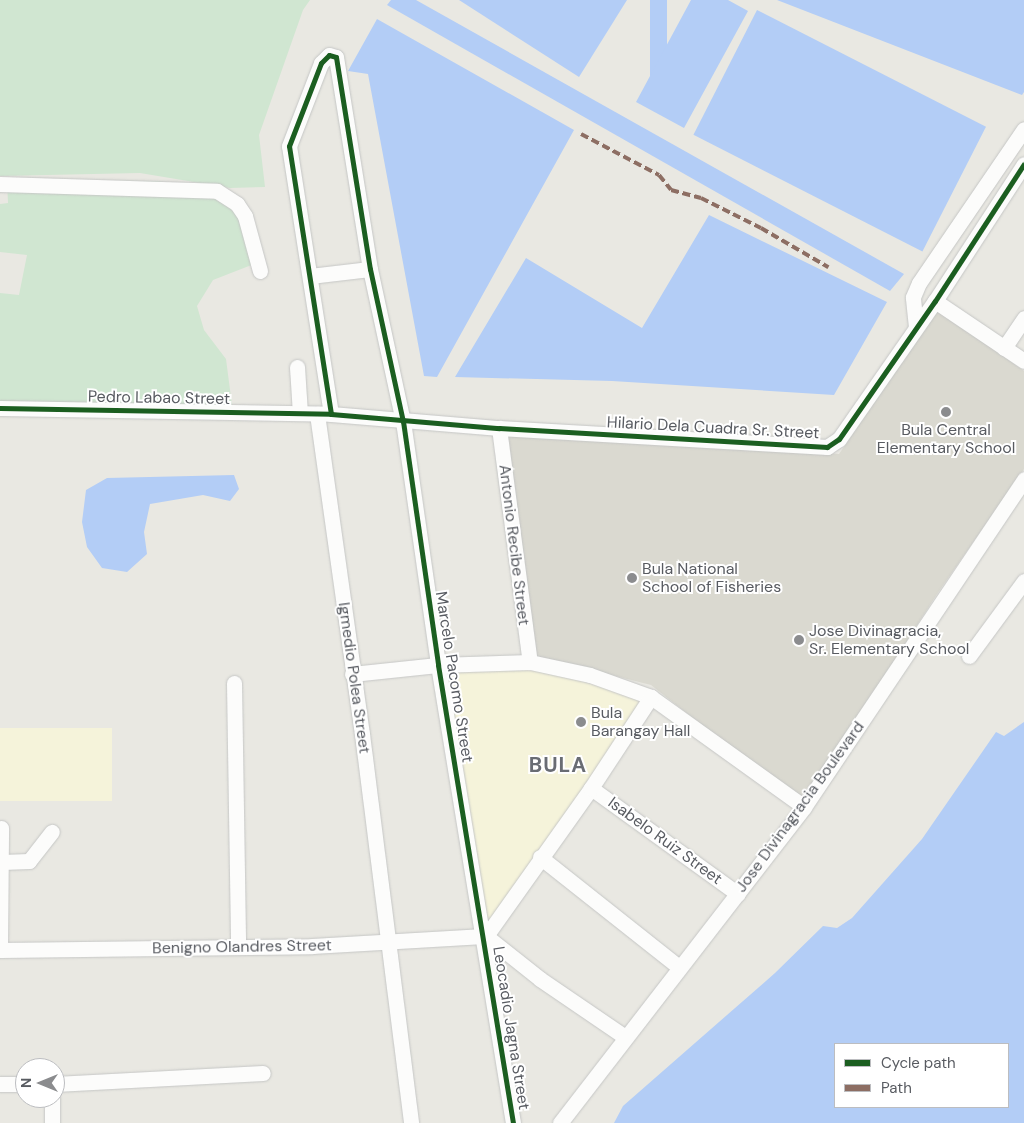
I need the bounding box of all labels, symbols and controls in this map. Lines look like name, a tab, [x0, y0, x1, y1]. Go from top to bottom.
street label: Pedro Labao Street	[88, 387, 230, 409]
marker: Bula Central Elementary School	[940, 406, 952, 418]
street label: Hilario Dela Cuadra Sr. Street	[606, 413, 820, 443]
place label: Bula Central Elementary School	[877, 420, 1015, 458]
street label: Antonio Recibe Street	[495, 463, 533, 627]
place label: Bula National School of Fisheries	[642, 559, 781, 597]
marker: Bula National School of Fisheries	[626, 572, 638, 584]
street label: Marcelo Pacomo Street	[431, 590, 477, 764]
street label: Igmedio Polea Street	[334, 601, 374, 755]
place label: Jose Divinagracia, Sr. Elementary School	[809, 621, 969, 659]
marker: Jose Divinagracia, Sr. Elementary School	[793, 634, 805, 646]
place label: Bula Barangay Hall	[591, 703, 690, 741]
marker: Bula Barangay Hall	[575, 716, 587, 728]
street label: Jose Divinagracia Boulevard	[732, 718, 868, 896]
district label: BULA	[528, 752, 588, 778]
street label: Isabelo Ruiz Street	[604, 793, 726, 889]
street label: Benigno Olandres Street	[152, 936, 332, 958]
street label: Leocadio Jagna Street	[489, 945, 533, 1111]
legend	[834, 1043, 1009, 1108]
text: Cycle path	[881, 1053, 956, 1073]
north arrow	[15, 1058, 65, 1108]
text: N	[17, 1078, 35, 1088]
text: Path	[881, 1078, 912, 1098]

